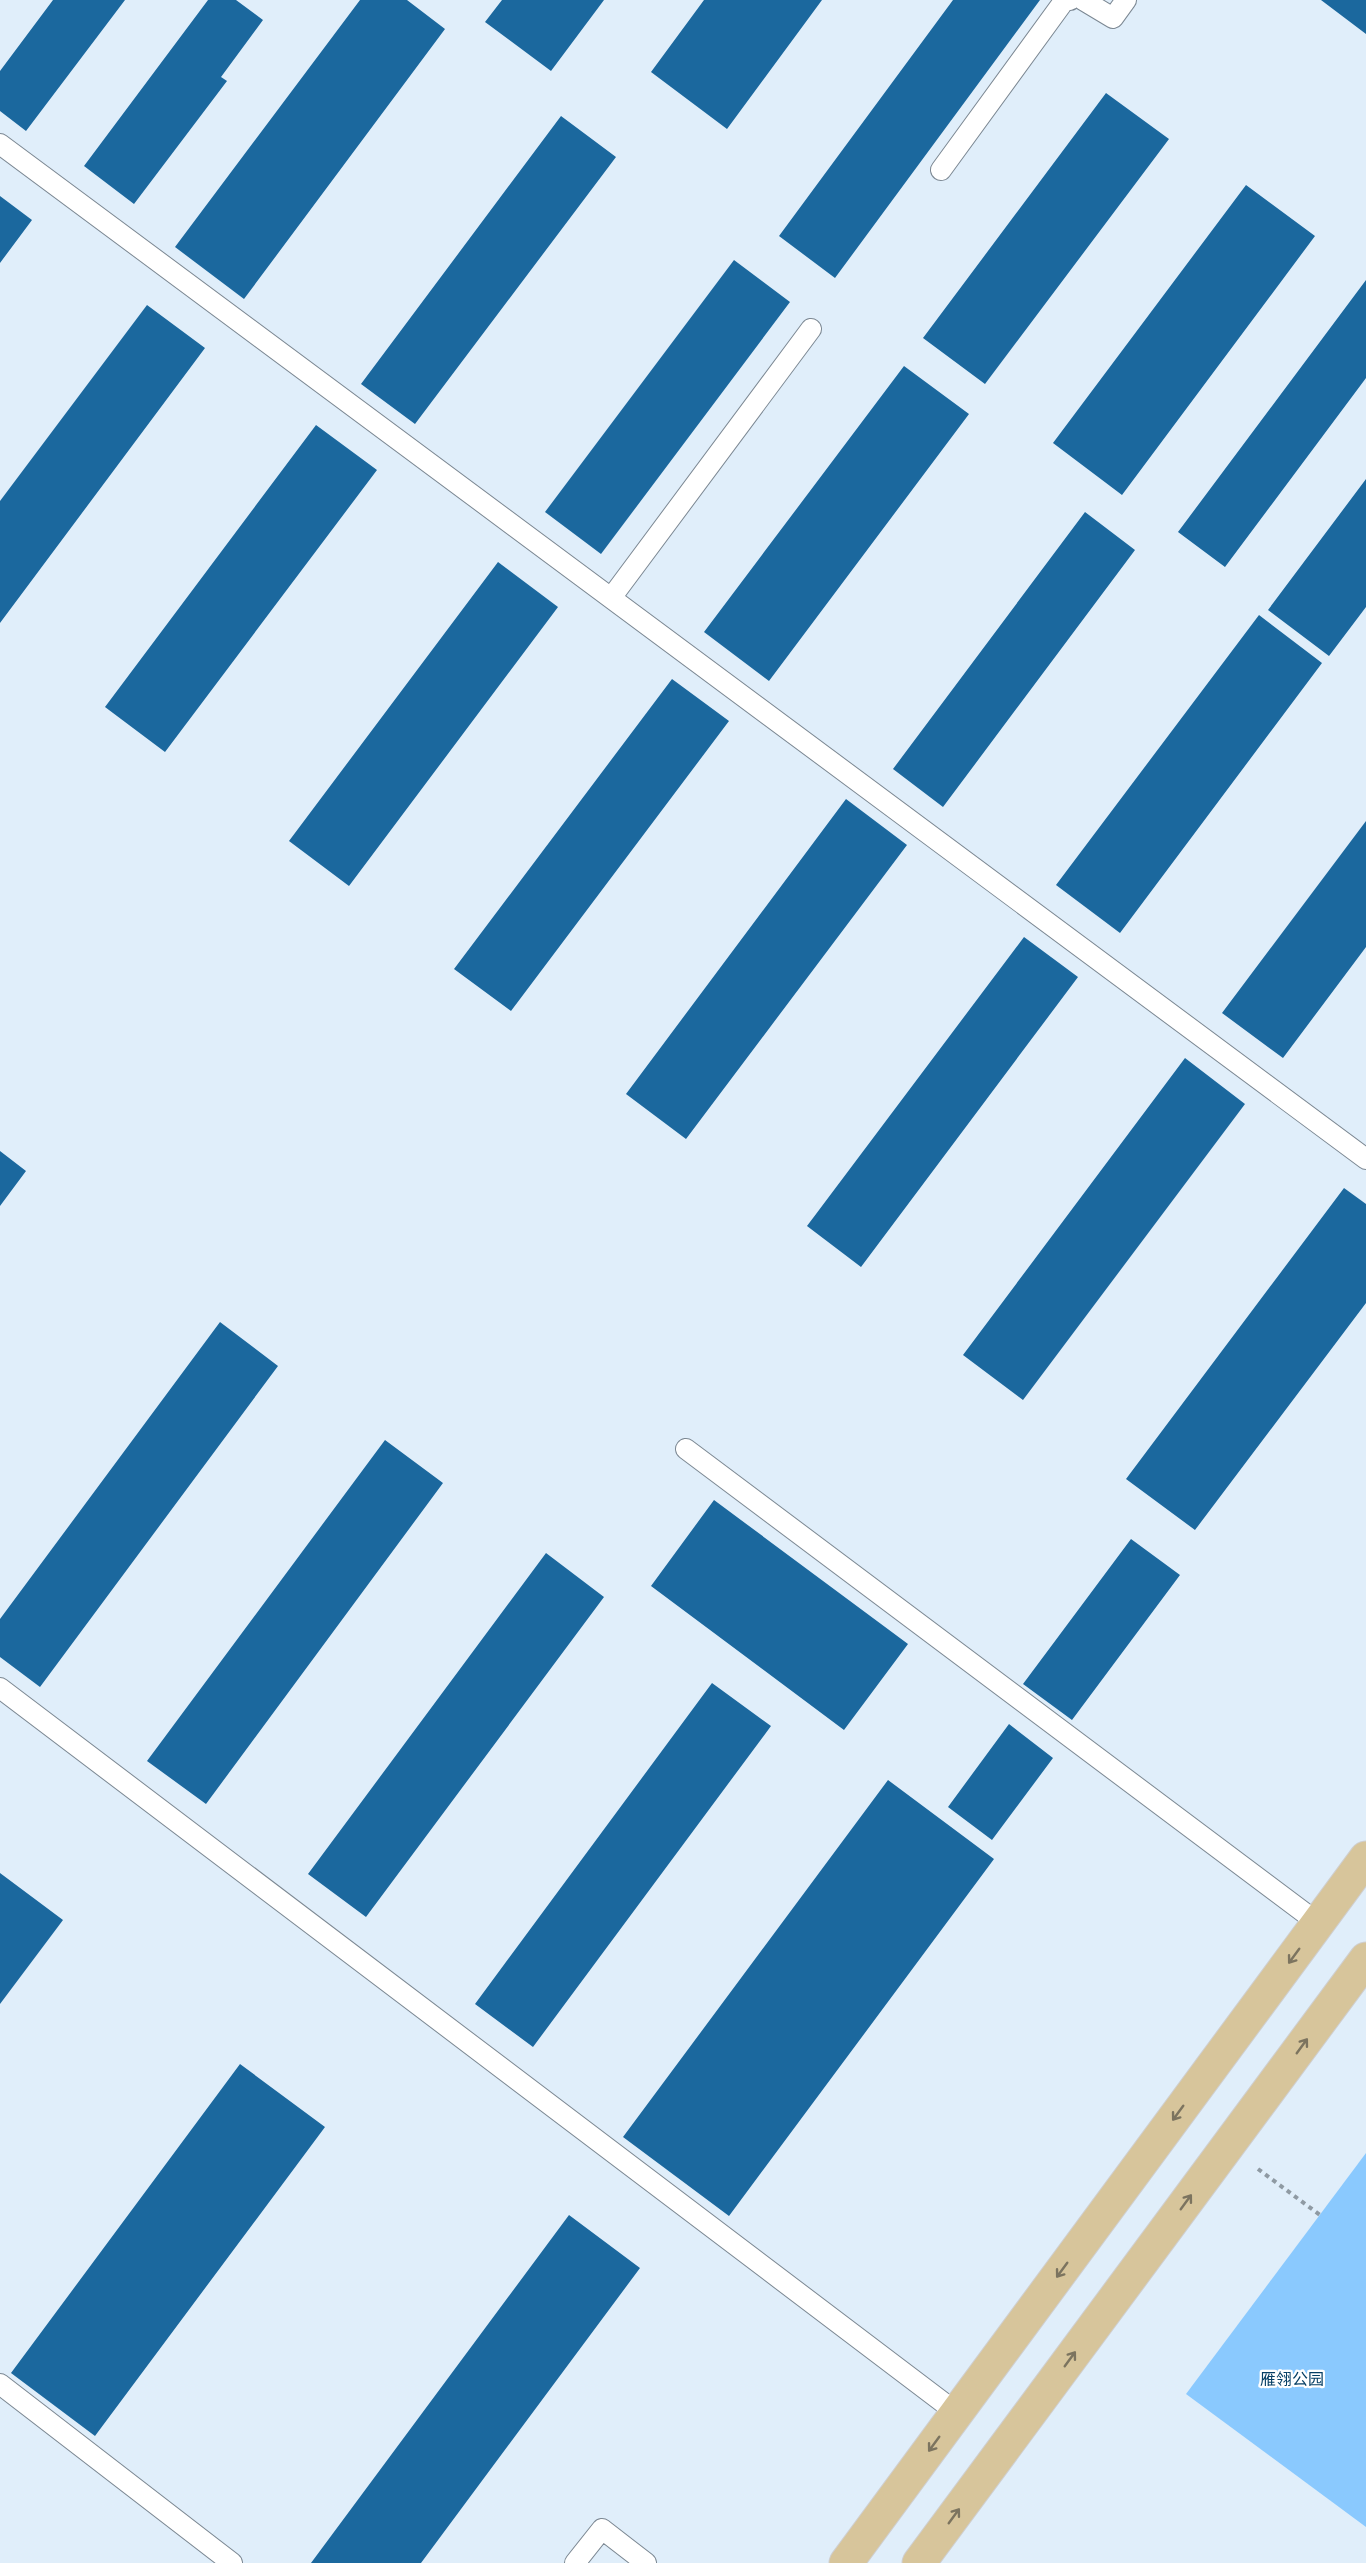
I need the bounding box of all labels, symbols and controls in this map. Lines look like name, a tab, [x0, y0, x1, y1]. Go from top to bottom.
one-way arrow	[1288, 1948, 1300, 1964]
one-way arrow	[1296, 2038, 1308, 2054]
one-way arrow	[1172, 2105, 1185, 2121]
one-way arrow	[1180, 2195, 1192, 2211]
one-way arrow	[1056, 2261, 1069, 2277]
one-way arrow	[1064, 2352, 1076, 2368]
park label: 雁翎公园	[1260, 2369, 1324, 2389]
one-way arrow	[928, 2435, 940, 2451]
one-way arrow	[948, 2508, 961, 2524]

